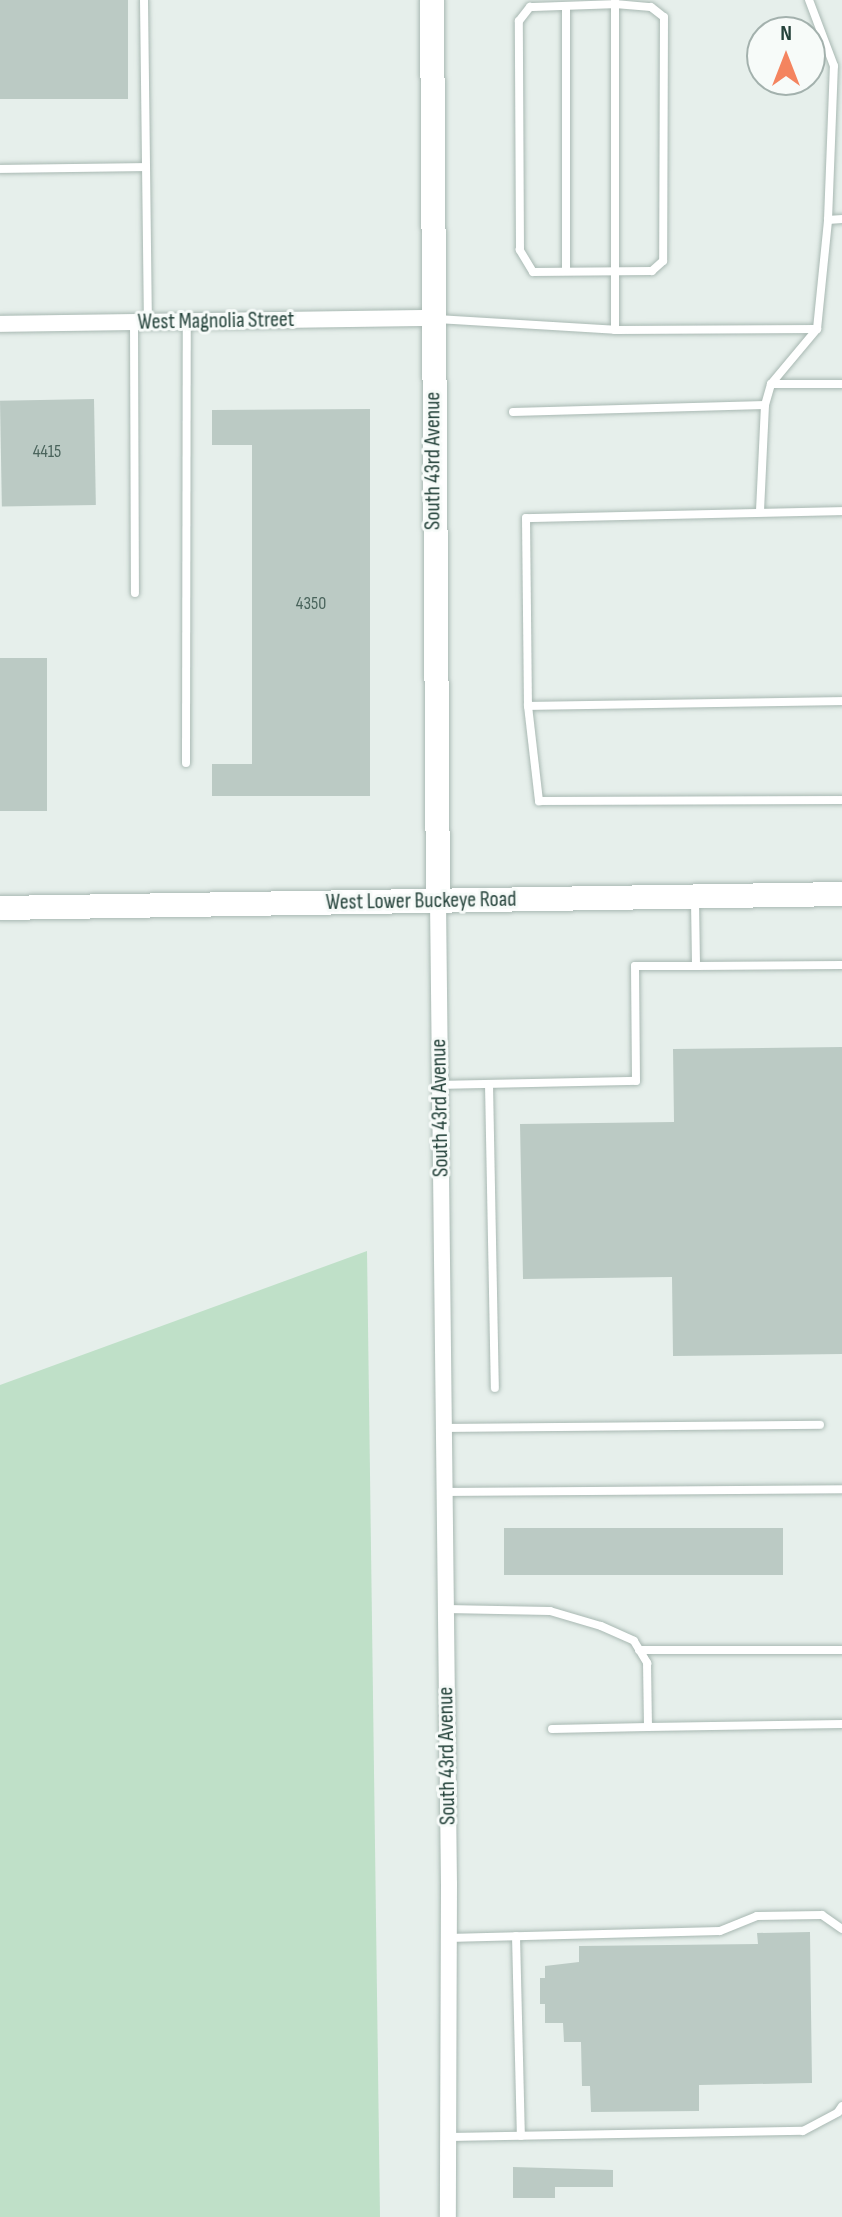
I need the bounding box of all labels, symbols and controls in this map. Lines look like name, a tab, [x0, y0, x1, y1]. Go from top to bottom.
north arrow	[746, 16, 826, 96]
text: N	[780, 20, 792, 47]
street label: West Magnolia Street	[137, 306, 295, 336]
street label: South 43rd Avenue	[420, 392, 446, 530]
house number: 4415	[33, 441, 61, 463]
house number: 4350	[296, 593, 326, 615]
street label: West Lower Buckeye Road	[325, 886, 517, 916]
street label: South 43rd Avenue	[426, 1039, 454, 1177]
street label: South 43rd Avenue	[433, 1687, 461, 1825]

